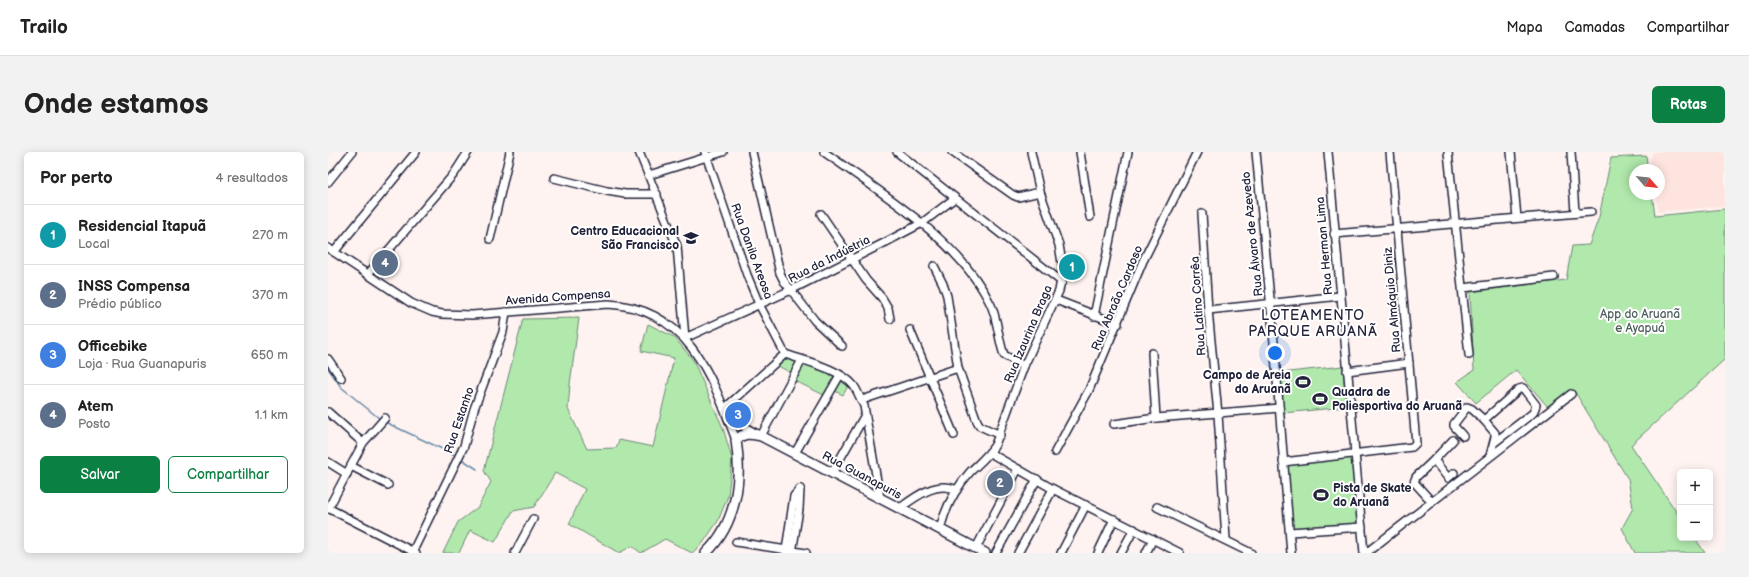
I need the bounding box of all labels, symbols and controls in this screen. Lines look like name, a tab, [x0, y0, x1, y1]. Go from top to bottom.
text: Trailo	[20, 16, 68, 39]
text: Mapa	[1507, 19, 1543, 36]
text: Camadas	[1565, 19, 1625, 36]
text: Compartilhar	[1647, 19, 1729, 36]
button: Rotas	[1652, 86, 1725, 123]
text: Onde estamos	[24, 88, 209, 121]
north arrow	[1629, 164, 1665, 200]
text: Por perto	[40, 168, 113, 188]
text: 4 resultados	[216, 170, 288, 186]
street label: Rua Álvaro de Azevedo	[1236, 171, 1267, 297]
street label: Rua Herman Lima	[1313, 196, 1336, 296]
street label: Rua Danilo Areosa	[727, 201, 776, 301]
text: Residencial Itapuã	[78, 217, 206, 236]
place label: Centro Educacional São Francisco	[571, 224, 679, 253]
text: 1	[50, 227, 56, 243]
text: 270 m	[252, 227, 288, 243]
school or university icon: Centro Educacional São Francisco	[682, 229, 700, 247]
street label: Rua da Indústria	[786, 232, 873, 286]
text: Local	[78, 236, 110, 252]
street label: Rua Abraão Cardoso	[1088, 243, 1147, 353]
street label: Rua Almáquio Diniz	[1380, 247, 1405, 353]
pin: 4	[372, 248, 398, 278]
pin: 1	[1059, 252, 1085, 282]
street label: Rua Latino Corrêa	[1188, 256, 1209, 356]
text: INSS Compensa	[78, 277, 190, 296]
street label: Rua Izaurina Braga	[1001, 283, 1056, 385]
street label: Avenida Compensa	[505, 286, 611, 309]
text: 2	[49, 287, 57, 303]
text: 370 m	[252, 287, 288, 303]
text: Prédio público	[78, 296, 162, 312]
district label: LOTEAMENTO PARQUE ARUANÃ	[1248, 307, 1378, 340]
park label: App do Aruanã e Ayapuá	[1600, 307, 1680, 336]
text: Officebike	[78, 337, 147, 356]
your location	[1265, 343, 1285, 363]
text: 3	[49, 347, 57, 363]
text: 650 m	[251, 347, 288, 363]
text: Loja · Rua Guanapuris	[78, 356, 206, 372]
place label: Campo de Areia do Aruanã	[1203, 368, 1291, 397]
sports icon: Campo de Areia do Aruanã	[1294, 373, 1312, 391]
street label: Rua Estanho	[441, 385, 478, 455]
place label: Quadra de Poliesportiva do Aruanã	[1332, 385, 1462, 414]
sports icon: Quadra de Poliesportiva do Aruanã	[1311, 390, 1329, 408]
text: Atem	[78, 397, 113, 416]
pin: 3	[725, 400, 751, 430]
text: 4	[49, 407, 57, 423]
text: 1.1 km	[255, 407, 288, 423]
text: Posto	[78, 416, 110, 432]
street label: Rua Guanapuris	[819, 448, 904, 503]
button: Salvar	[40, 456, 160, 493]
button: Compartilhar	[168, 456, 288, 493]
pin: 2	[987, 468, 1013, 498]
map controls	[1677, 469, 1713, 541]
button: +	[1677, 469, 1713, 505]
place label: Pista de Skate do Aruanã	[1333, 481, 1412, 510]
sports icon: Pista de Skate do Aruanã	[1312, 486, 1330, 504]
button: −	[1677, 505, 1713, 541]

